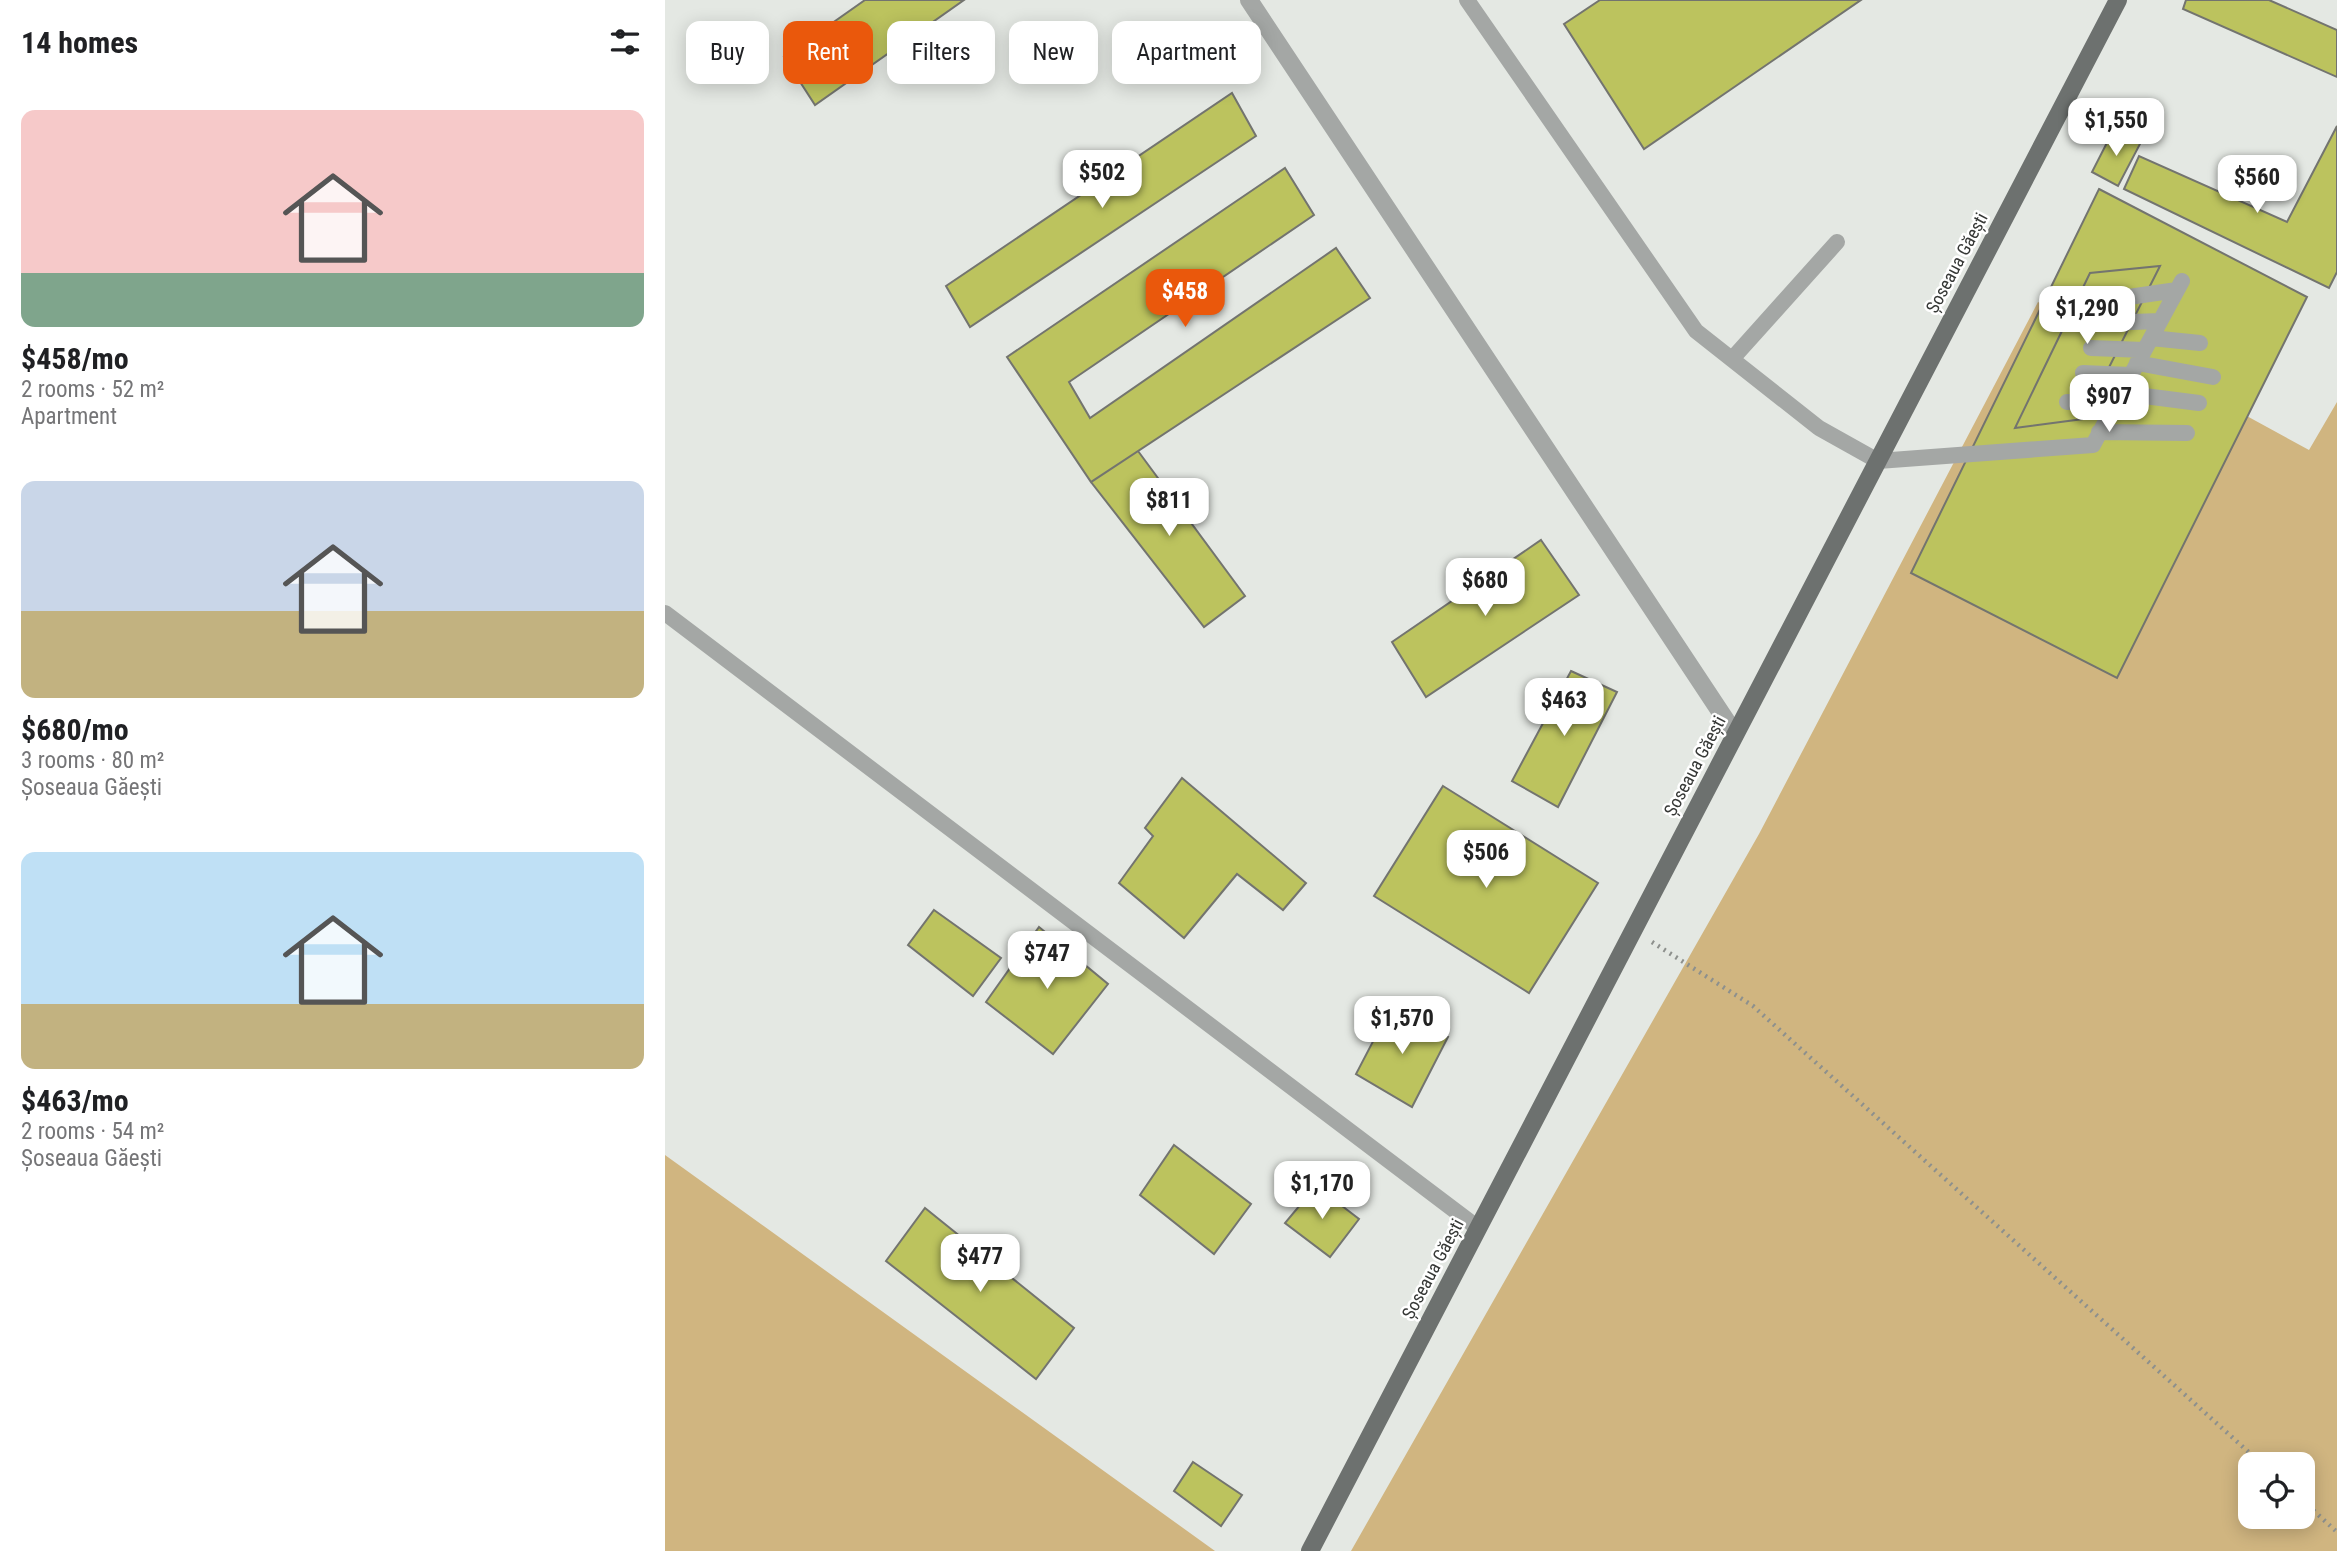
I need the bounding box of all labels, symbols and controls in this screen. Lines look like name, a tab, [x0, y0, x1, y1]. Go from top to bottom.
chip: Buy	[686, 21, 769, 84]
chip: Rent	[783, 21, 873, 84]
chip: Filters	[887, 21, 995, 84]
chip: New	[1009, 21, 1098, 84]
chip: Apartment	[1112, 21, 1261, 84]
icon: filters	[606, 23, 644, 61]
text: 14 homes	[21, 25, 138, 60]
pin: $1,550	[2059, 99, 2173, 158]
text: $1,550	[2084, 107, 2148, 134]
pin: $502	[1061, 150, 1143, 210]
icon: home	[270, 155, 396, 281]
pin: $560	[2216, 156, 2298, 215]
text: $502	[1079, 159, 1125, 186]
text: $560	[2234, 164, 2280, 191]
street label: Șoseaua Găești	[1921, 209, 1993, 317]
pin: $458	[1144, 270, 1226, 329]
text: $458	[1162, 278, 1208, 305]
pin: $1,290	[2030, 286, 2144, 346]
text: $1,290	[2055, 295, 2119, 322]
text: $458/mo	[21, 341, 129, 376]
pin: $907	[2068, 374, 2150, 434]
text: 2 rooms · 52 m²	[21, 376, 164, 403]
text: $907	[2086, 383, 2132, 410]
text: Apartment	[21, 403, 117, 430]
pin: $811	[1128, 478, 1210, 538]
text: $811	[1146, 487, 1192, 514]
icon: home	[270, 526, 396, 652]
pin: $680	[1444, 558, 1526, 618]
text: $680	[1462, 567, 1508, 594]
pin: $463	[1523, 678, 1605, 738]
text: $463	[1541, 687, 1587, 714]
text: $680/mo	[21, 712, 129, 747]
street label: Șoseaua Găești	[1659, 712, 1731, 820]
text: 3 rooms · 80 m²	[21, 747, 164, 774]
text: Șoseaua Găești	[21, 774, 162, 801]
pin: $506	[1445, 830, 1527, 890]
text: $506	[1463, 839, 1509, 866]
icon: home	[270, 897, 396, 1023]
pin: $747	[1006, 932, 1088, 991]
text: $747	[1024, 940, 1070, 967]
pin: $1,570	[1345, 996, 1459, 1056]
text: $1,570	[1370, 1005, 1434, 1032]
text: $463/mo	[21, 1083, 129, 1118]
text: 2 rooms · 54 m²	[21, 1118, 164, 1145]
text: Șoseaua Găești	[21, 1145, 162, 1172]
pin: $1,170	[1265, 1162, 1379, 1221]
text: $1,170	[1290, 1170, 1354, 1197]
street label: Șoseaua Găești	[1397, 1215, 1469, 1323]
pin: $477	[939, 1234, 1021, 1294]
text: $477	[957, 1243, 1003, 1270]
map controls	[2238, 1452, 2315, 1529]
button: locate	[2238, 1452, 2315, 1529]

